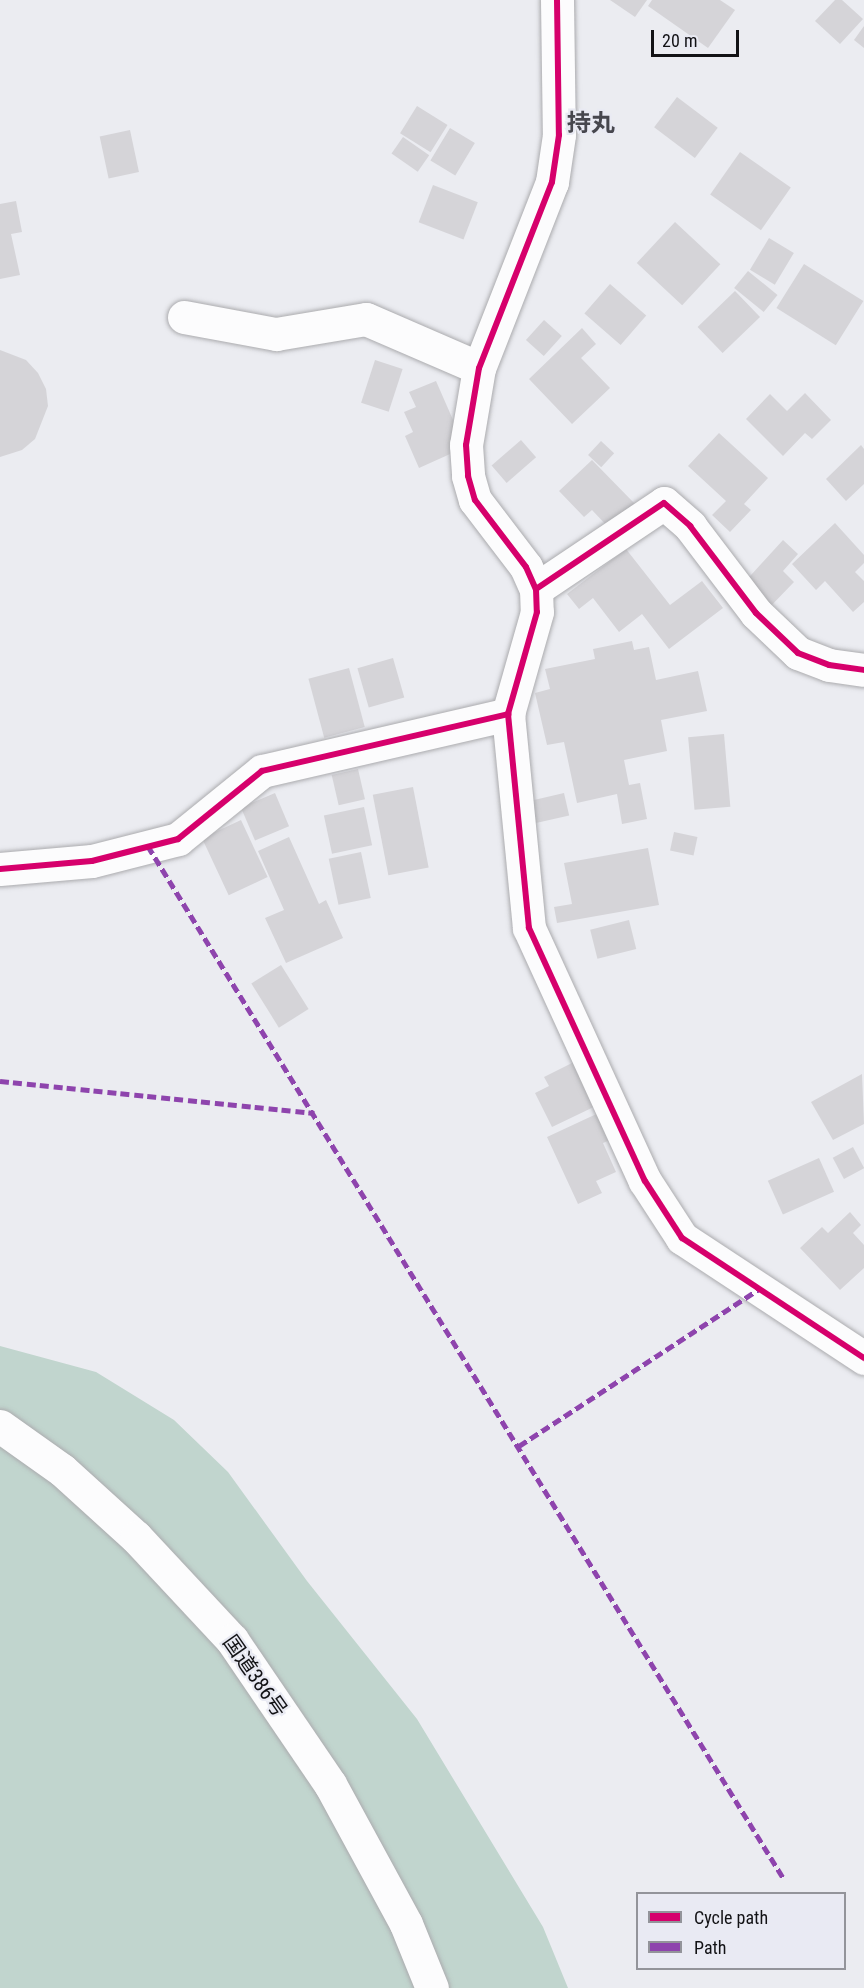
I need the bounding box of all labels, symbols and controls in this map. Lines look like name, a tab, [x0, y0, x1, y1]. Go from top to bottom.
scale bar	[654, 18, 742, 56]
text: 20 m	[662, 30, 697, 51]
district label: 持丸	[567, 110, 615, 138]
street label: 国道386号	[218, 1630, 292, 1722]
legend	[636, 1892, 846, 1970]
text: Cycle path	[694, 1907, 768, 1928]
text: Path	[694, 1937, 727, 1958]

